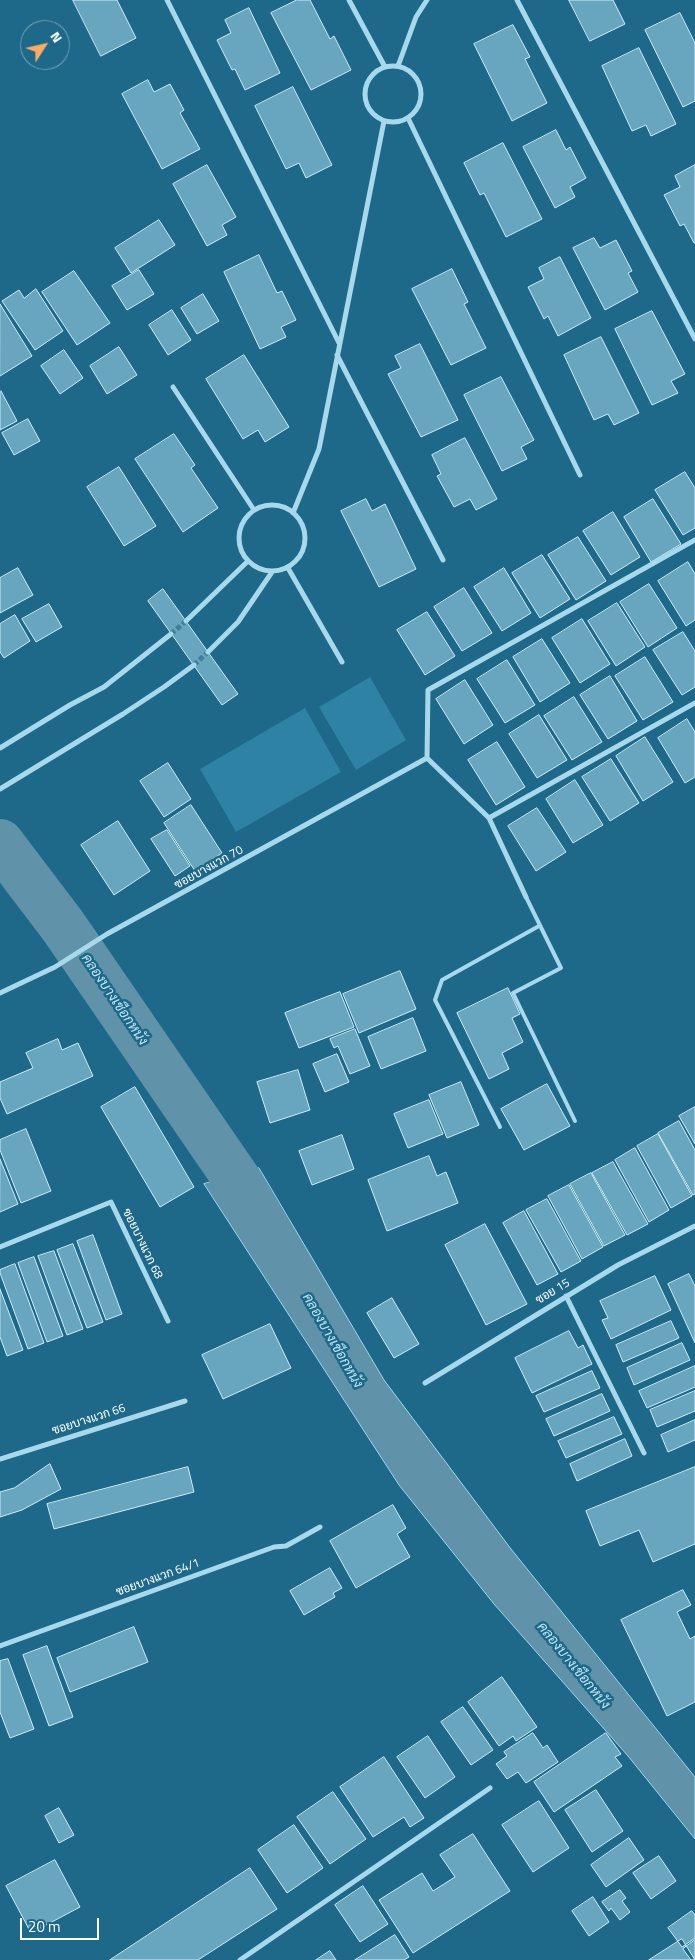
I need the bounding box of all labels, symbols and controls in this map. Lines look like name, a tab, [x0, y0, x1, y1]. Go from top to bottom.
north arrow	[20, 20, 70, 70]
text: N	[45, 27, 68, 47]
street label: ซอยบางแวก 70	[172, 843, 246, 893]
water label: คลองบางเชือกหนัง	[77, 951, 151, 1049]
street label: ซอยบางแวก 68	[119, 1207, 165, 1281]
street label: ซอย 15	[533, 1276, 573, 1308]
water label: คลองบางเชือกหนัง	[298, 1291, 366, 1391]
street label: ซอยบางแวก 66	[50, 1401, 128, 1439]
street label: ซอยบางแวก 64/1	[114, 1556, 202, 1600]
water label: คลองบางเชือกหนัง	[533, 1619, 613, 1713]
scale bar	[22, 1908, 101, 1940]
text: 20 m	[28, 1915, 61, 1938]

